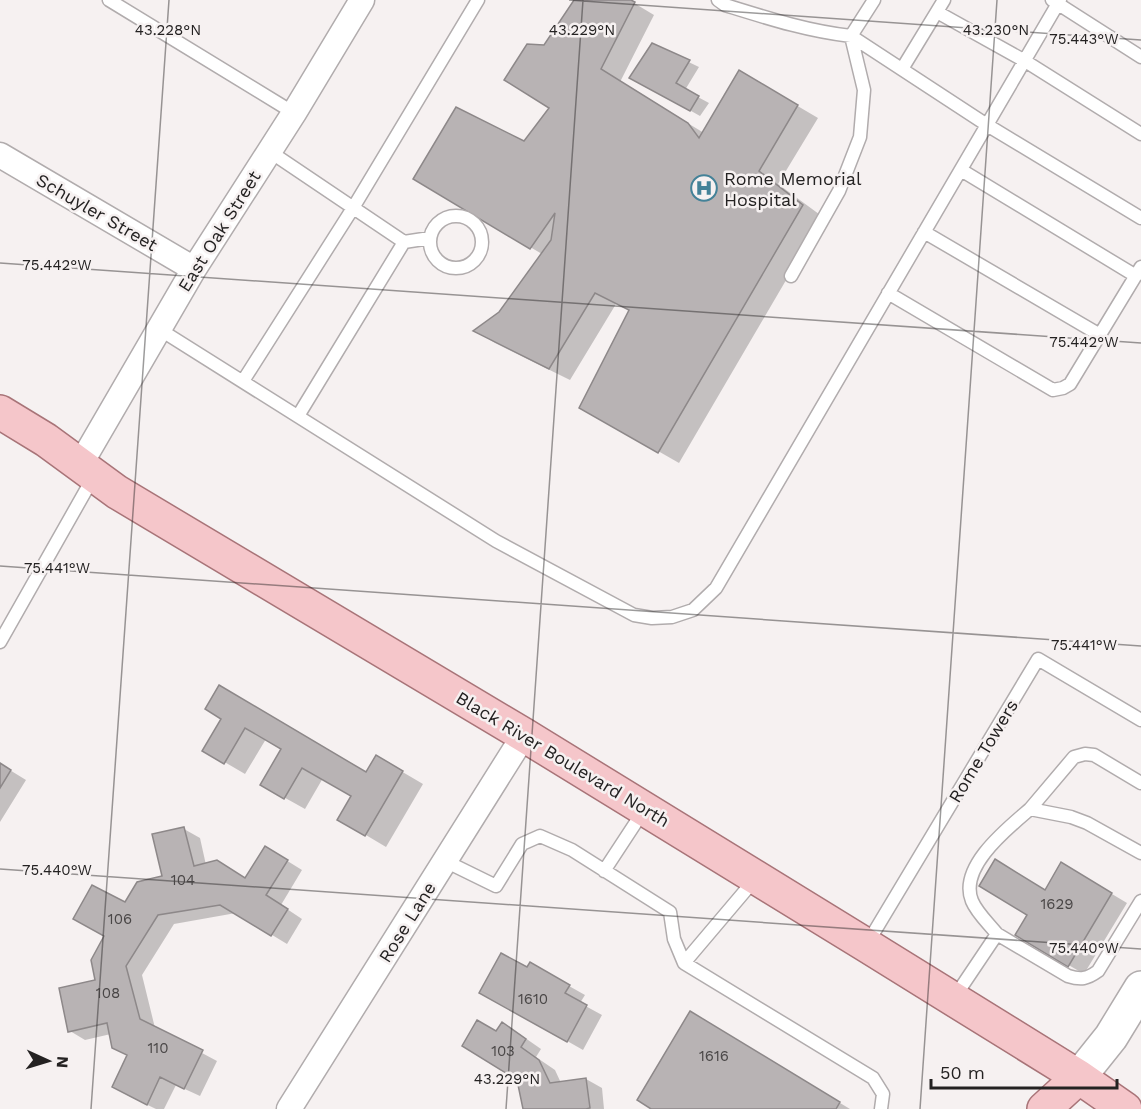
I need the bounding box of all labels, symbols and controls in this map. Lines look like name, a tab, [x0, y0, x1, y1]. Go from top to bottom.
text: 43.228°N	[135, 21, 201, 39]
text: 43.229°N	[549, 21, 615, 39]
text: 43.230°N	[963, 21, 1029, 39]
text: 75.443°W	[1049, 30, 1119, 48]
street label: East Oak Street	[173, 166, 265, 295]
place label: Rome Memorial Hospital	[724, 168, 862, 210]
street label: Schuyler Street	[33, 169, 162, 255]
hospital icon: Rome Memorial Hospital	[689, 173, 719, 203]
text: 75.442°W	[22, 256, 92, 274]
text: 75.442°W	[1049, 333, 1119, 351]
text: 75.441°W	[24, 559, 90, 577]
text: 75.441°W	[1051, 636, 1117, 654]
street label: Black River Boulevard North	[452, 687, 674, 831]
street label: Rome Towers	[944, 696, 1022, 806]
text: 75.440°W	[22, 861, 92, 879]
house number: 104	[171, 871, 195, 889]
street label: Rose Lane	[374, 878, 440, 966]
house number: 1629	[1041, 895, 1073, 913]
house number: 106	[108, 910, 132, 928]
text: 75.440°W	[1049, 939, 1119, 957]
house number: 108	[96, 984, 120, 1002]
house number: 1610	[518, 990, 548, 1008]
north arrow	[18, 1031, 78, 1091]
house number: 110	[147, 1039, 169, 1057]
house number: 103	[491, 1042, 515, 1060]
house number: 1616	[699, 1047, 729, 1065]
scale bar	[931, 1052, 1117, 1090]
text: N	[53, 1055, 72, 1069]
text: 50 m	[940, 1062, 985, 1083]
text: 43.229°N	[474, 1070, 540, 1088]

